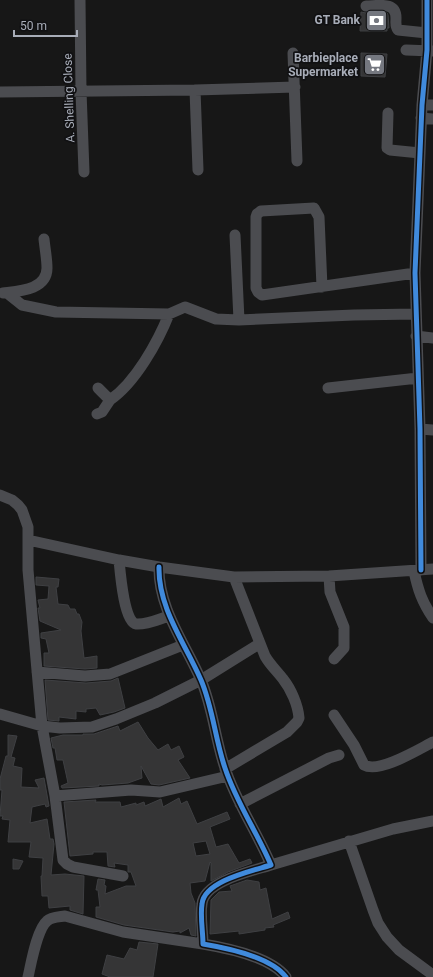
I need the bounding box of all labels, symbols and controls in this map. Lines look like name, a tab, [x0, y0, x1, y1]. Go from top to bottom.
bank icon: GT Bank	[363, 7, 389, 33]
scale bar	[14, 12, 77, 38]
place label: GT Bank	[314, 13, 361, 27]
text: 50 m	[20, 19, 47, 33]
place label: Barbieplace Supermarket	[288, 51, 359, 79]
supermarket icon: Barbieplace Supermarket	[361, 52, 387, 78]
street label: A. Shelling Close	[60, 53, 78, 143]

